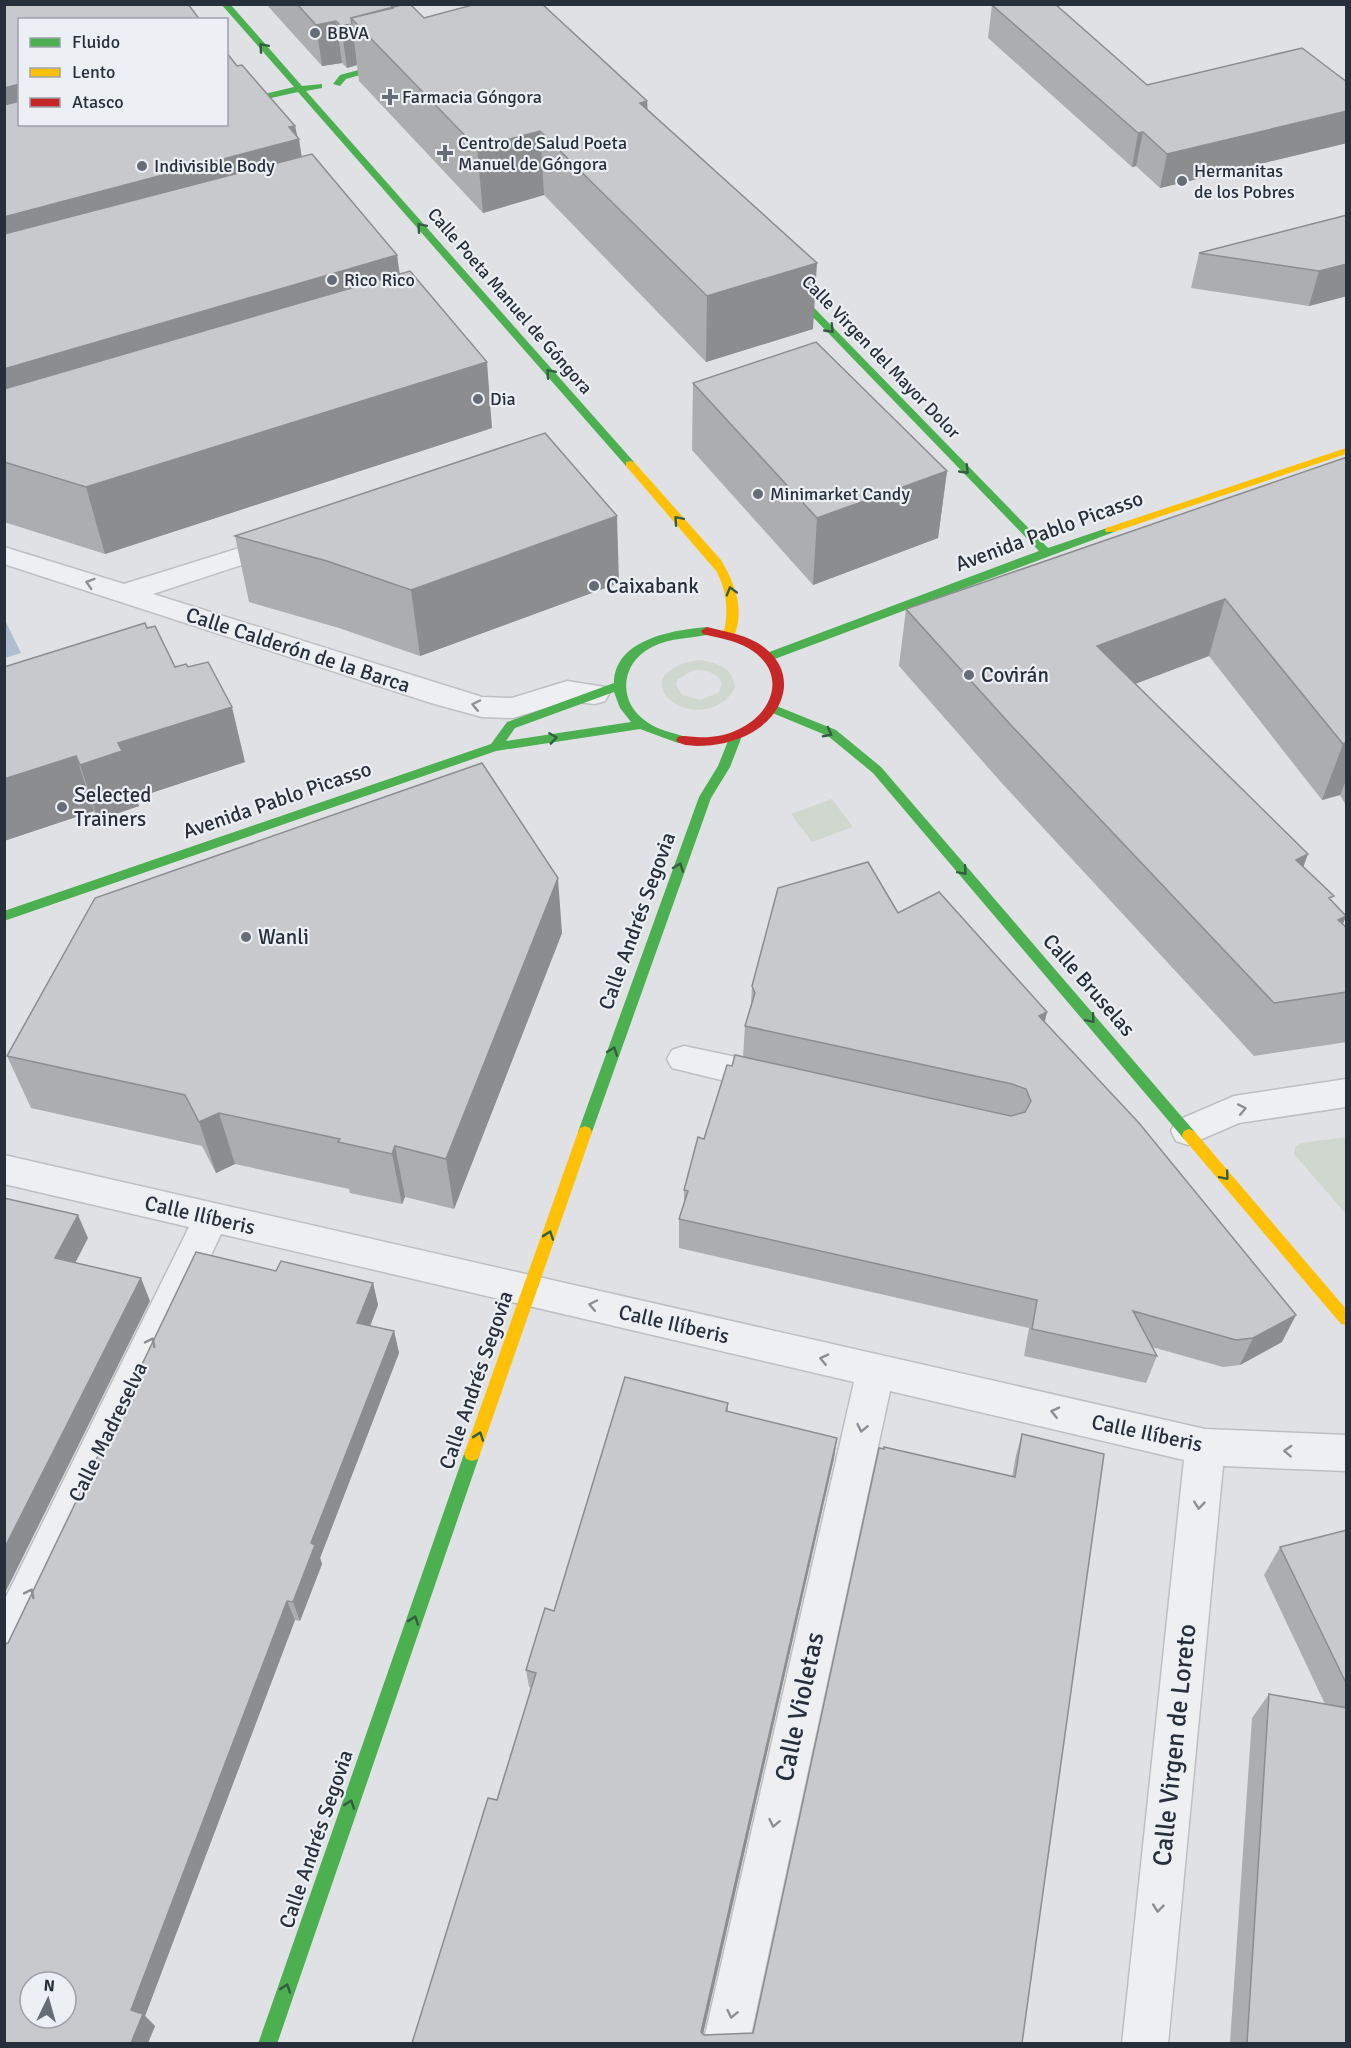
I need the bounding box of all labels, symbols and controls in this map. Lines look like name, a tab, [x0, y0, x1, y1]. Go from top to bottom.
legend	[18, 18, 228, 126]
place label: BBVA	[327, 22, 369, 44]
marker: BBVA	[308, 26, 322, 40]
text: Fluido	[72, 31, 120, 53]
one-way arrow	[259, 43, 270, 54]
text: Lento	[72, 61, 115, 83]
place label: Farmacia Góngora	[402, 86, 542, 108]
marker: Farmacia Góngora	[383, 90, 397, 104]
text: Atasco	[72, 91, 124, 113]
place label: Centro de Salud Poeta Manuel de Góngora	[458, 132, 627, 175]
marker: Centro de Salud Poeta Manuel de Góngora	[436, 144, 454, 162]
place label: Indivisible Body	[154, 155, 275, 177]
marker: Indivisible Body	[135, 159, 149, 173]
place label: Hermanitas de los Pobres	[1194, 160, 1295, 203]
marker: Hermanitas de los Pobres	[1175, 174, 1189, 188]
street label: Calle Poeta Manuel de Góngora	[423, 203, 597, 399]
one-way arrow	[417, 223, 428, 233]
place label: Rico Rico	[344, 269, 415, 291]
street label: Calle Virgen del Mayor Dolor	[797, 271, 965, 443]
marker: Rico Rico	[325, 273, 339, 287]
one-way arrow	[823, 323, 834, 333]
one-way arrow	[546, 369, 557, 380]
place label: Dia	[490, 388, 516, 410]
marker: Dia	[471, 392, 485, 406]
one-way arrow	[958, 463, 969, 473]
place label: Minimarket Candy	[770, 483, 910, 505]
street label: Avenida Pablo Picasso	[952, 485, 1146, 577]
marker: Minimarket Candy	[751, 487, 765, 501]
one-way arrow	[674, 516, 685, 526]
place label: Caixabank	[606, 573, 699, 599]
one-way arrow	[85, 578, 96, 591]
marker: Caixabank	[587, 579, 601, 593]
one-way arrow	[726, 587, 738, 597]
street label: Calle Calderón de la Barca	[183, 601, 413, 699]
place label: Covirán	[981, 662, 1049, 688]
marker: Covirán	[962, 668, 976, 682]
one-way arrow	[472, 699, 482, 712]
one-way arrow	[821, 725, 832, 737]
one-way arrow	[549, 733, 558, 745]
street label: Avenida Pablo Picasso	[179, 755, 375, 845]
place label: Selected Trainers	[74, 782, 151, 832]
marker: Selected Trainers	[55, 800, 69, 814]
street label: Calle Andrés Segovia	[593, 829, 681, 1013]
one-way arrow	[672, 862, 685, 873]
one-way arrow	[956, 864, 967, 875]
place label: Wanli	[258, 924, 309, 950]
street label: Calle Bruselas	[1037, 928, 1141, 1042]
marker: Wanli	[239, 930, 253, 944]
one-way arrow	[1084, 1012, 1095, 1022]
one-way arrow	[606, 1046, 619, 1057]
one-way arrow	[1236, 1103, 1246, 1116]
one-way arrow	[1218, 1169, 1229, 1180]
street label: Calle Ilíberis	[142, 1190, 258, 1240]
one-way arrow	[541, 1230, 554, 1240]
street label: Calle Andrés Segovia	[433, 1287, 519, 1473]
one-way arrow	[589, 1299, 599, 1312]
street label: Calle Ilíberis	[616, 1299, 732, 1349]
one-way arrow	[144, 1338, 156, 1349]
one-way arrow	[819, 1353, 829, 1366]
street label: Calle Madreselva	[63, 1358, 153, 1506]
one-way arrow	[1050, 1407, 1060, 1420]
street label: Calle Ilíberis	[1089, 1409, 1205, 1457]
one-way arrow	[856, 1423, 869, 1433]
one-way arrow	[471, 1431, 484, 1442]
one-way arrow	[1284, 1445, 1293, 1458]
one-way arrow	[1193, 1501, 1206, 1510]
one-way arrow	[23, 1589, 34, 1600]
one-way arrow	[407, 1615, 420, 1626]
street label: Calle Virgen de Loreto	[1146, 1622, 1204, 1868]
street label: Calle Violetas	[769, 1629, 831, 1785]
street label: Calle Andrés Segovia	[273, 1746, 359, 1932]
one-way arrow	[343, 1799, 356, 1810]
one-way arrow	[769, 1818, 782, 1828]
one-way arrow	[1153, 1903, 1165, 1913]
north arrow	[18, 1970, 78, 2030]
text: N	[43, 1976, 56, 1997]
one-way arrow	[279, 1983, 292, 1994]
one-way arrow	[726, 2008, 739, 2018]

